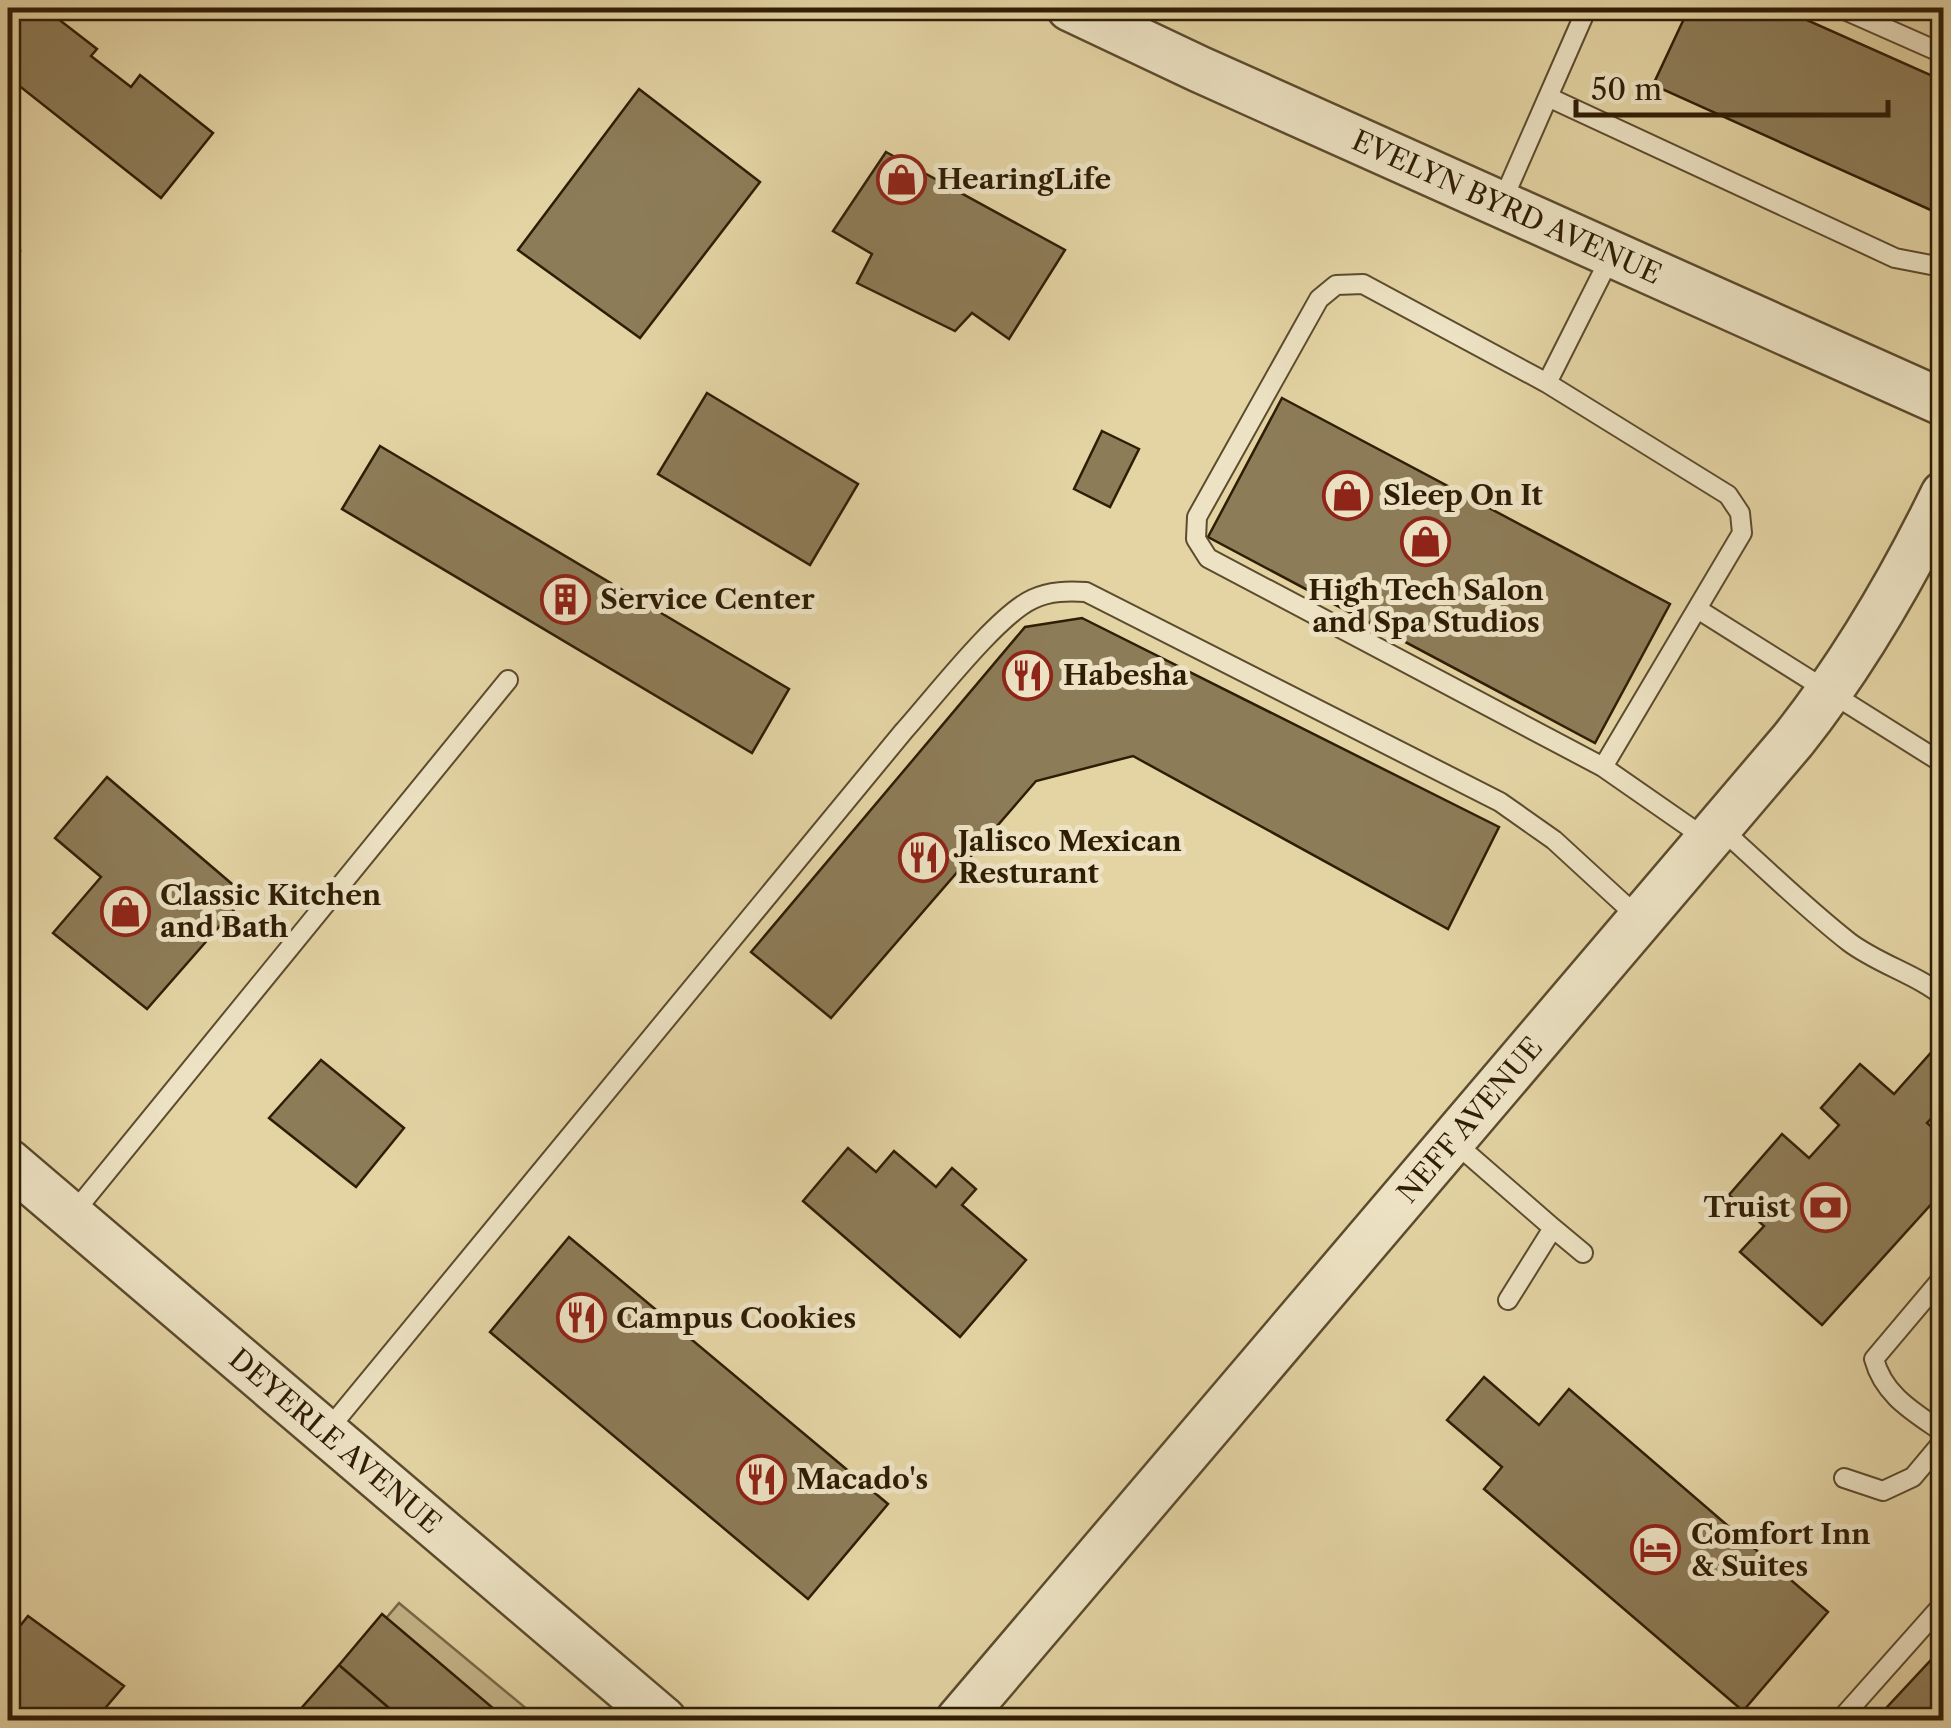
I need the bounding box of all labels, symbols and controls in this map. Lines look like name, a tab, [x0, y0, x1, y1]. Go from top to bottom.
scale bar	[1576, 55, 1888, 117]
text: 50 m	[1591, 71, 1662, 108]
street label: EVELYN BYRD AVENUE	[1347, 123, 1667, 291]
shop icon: HearingLife	[876, 153, 928, 205]
place label: HearingLife	[937, 162, 1111, 196]
shop icon: Sleep On It	[1322, 469, 1374, 521]
place label: Sleep On It	[1383, 478, 1544, 512]
shop icon: High Tech Salon and Spa Studios	[1400, 516, 1452, 568]
building icon: Service Center	[539, 573, 591, 625]
place label: High Tech Salon and Spa Studios	[1308, 573, 1544, 639]
place label: Service Center	[600, 582, 815, 616]
restaurant icon: Habesha	[1002, 649, 1054, 701]
place label: Habesha	[1063, 658, 1189, 692]
place label: Jalisco Mexican Resturant	[953, 824, 1182, 890]
restaurant icon: Jalisco Mexican Resturant	[897, 831, 949, 883]
place label: Classic Kitchen and Bath	[160, 878, 381, 944]
shop icon: Classic Kitchen and Bath	[99, 885, 151, 937]
street label: NEFF AVENUE	[1390, 1030, 1549, 1209]
bank icon: Truist	[1799, 1181, 1851, 1233]
place label: Truist	[1704, 1190, 1791, 1224]
restaurant icon: Campus Cookies	[555, 1292, 607, 1344]
place label: Campus Cookies	[616, 1301, 856, 1335]
street label: DEYERLE AVENUE	[223, 1341, 448, 1540]
restaurant icon: Macado's	[735, 1453, 787, 1505]
place label: Macado's	[796, 1462, 928, 1496]
place label: Comfort Inn & Suites	[1691, 1517, 1871, 1583]
hotel icon: Comfort Inn & Suites	[1630, 1524, 1682, 1576]

